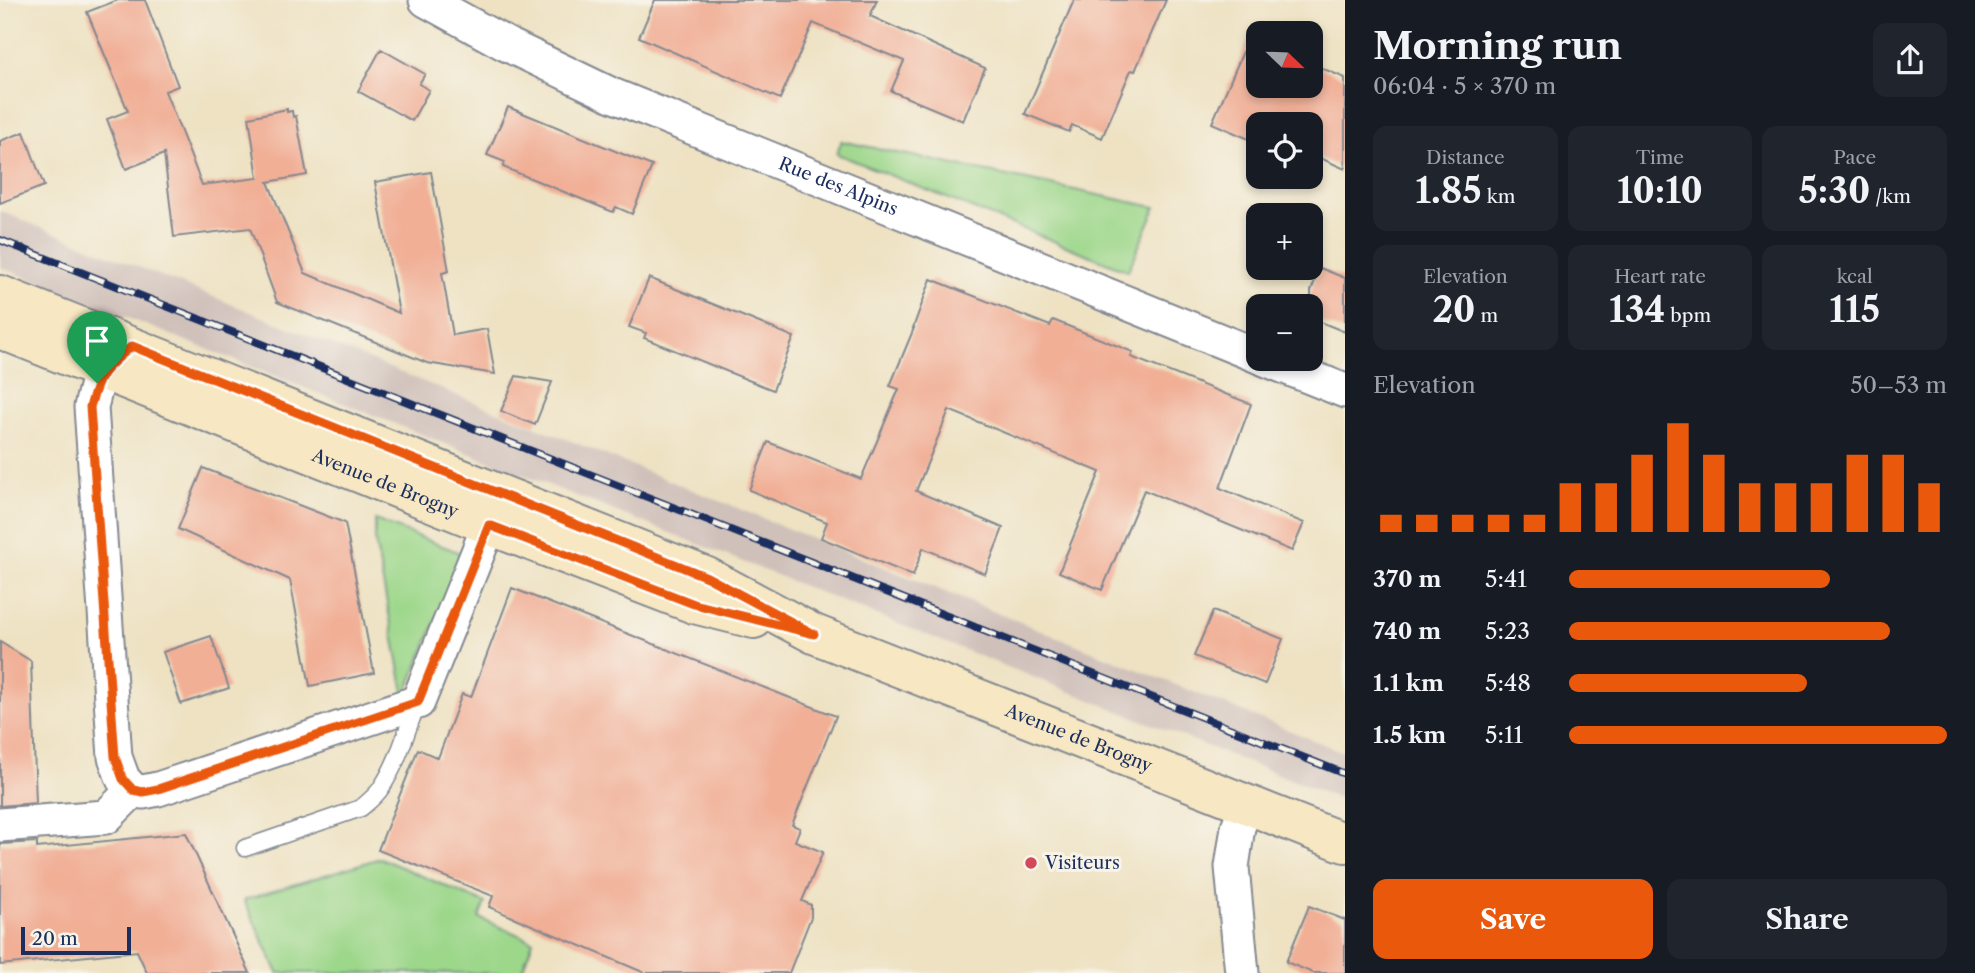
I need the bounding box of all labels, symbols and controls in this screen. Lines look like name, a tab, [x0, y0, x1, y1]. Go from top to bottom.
north arrow	[1246, 21, 1323, 98]
map controls	[1246, 21, 1323, 371]
text: Morning run	[1373, 22, 1622, 69]
button: share	[1873, 23, 1947, 97]
text: 06:04 · 5 × 370 m	[1373, 72, 1556, 100]
button: locate	[1246, 112, 1323, 189]
text: Distance	[1426, 146, 1505, 169]
text: Time	[1636, 146, 1684, 169]
text: Pace	[1833, 146, 1876, 169]
street label: Rue des Alpins	[775, 153, 901, 220]
text: 1.85	[1415, 169, 1482, 212]
text: 10:10	[1617, 169, 1703, 212]
text: 5:30	[1798, 169, 1870, 212]
text: km	[1482, 185, 1515, 208]
text: /km	[1870, 185, 1911, 208]
button: +	[1246, 203, 1323, 280]
text: Elevation	[1423, 265, 1508, 288]
text: Heart rate	[1614, 265, 1706, 288]
text: kcal	[1837, 265, 1873, 288]
text: 20	[1432, 288, 1475, 331]
text: 134	[1609, 288, 1665, 331]
text: 115	[1829, 288, 1880, 331]
button: −	[1246, 294, 1323, 371]
text: m	[1475, 304, 1498, 327]
text: bpm	[1665, 304, 1711, 327]
pin	[67, 311, 127, 383]
icon: arrive	[78, 322, 116, 360]
text: Elevation	[1373, 371, 1476, 399]
text: 50–53 m	[1850, 371, 1947, 399]
street label: Avenue de Brogny	[308, 444, 463, 523]
text: 370 m	[1373, 565, 1441, 593]
text: 5:41	[1485, 565, 1527, 593]
text: 740 m	[1373, 617, 1441, 645]
text: 5:23	[1485, 617, 1530, 645]
text: 1.1 km	[1373, 669, 1444, 697]
text: 5:48	[1485, 669, 1531, 697]
street label: Avenue de Brogny	[1001, 699, 1156, 777]
text: 1.5 km	[1373, 721, 1446, 749]
text: 5:11	[1485, 721, 1523, 749]
place label: Visiteurs	[1044, 852, 1120, 874]
marker: Visiteurs	[1023, 855, 1039, 871]
button: Save	[1373, 879, 1653, 959]
button: Share	[1667, 879, 1947, 959]
scale bar	[21, 924, 131, 956]
text: 20 m	[32, 927, 78, 950]

